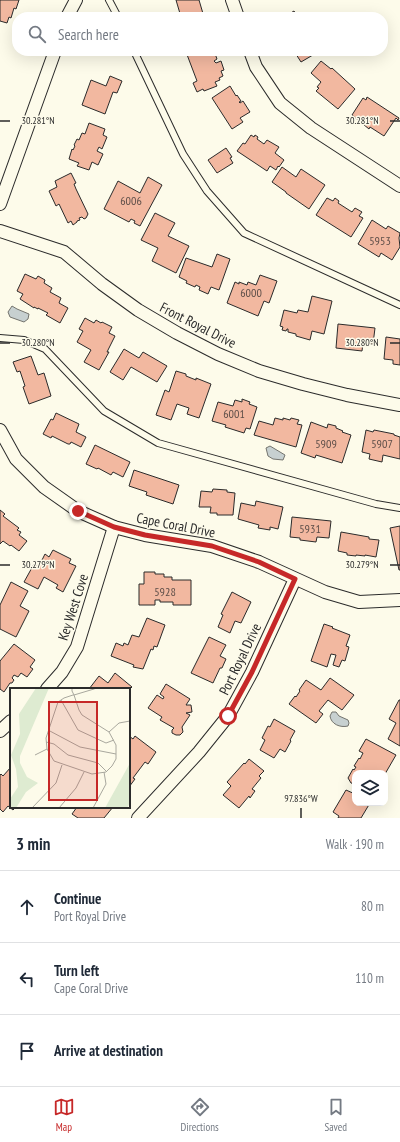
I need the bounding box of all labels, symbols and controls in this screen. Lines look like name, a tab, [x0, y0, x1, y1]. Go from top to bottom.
search box	[12, 12, 388, 56]
icon: search	[26, 23, 48, 45]
text: Search here	[58, 25, 119, 44]
text: 30.281°N	[21, 114, 55, 127]
text: 30.281°N	[345, 114, 379, 127]
house number: 6006	[120, 193, 142, 208]
house number: 5953	[369, 233, 391, 248]
house number: 6000	[240, 285, 262, 300]
street label: Front Royal Drive	[157, 298, 239, 352]
text: 30.280°N	[21, 336, 55, 349]
text: 30.280°N	[345, 336, 379, 349]
house number: 6001	[223, 406, 245, 421]
house number: 5909	[315, 436, 337, 451]
house number: 5907	[371, 436, 393, 451]
route end	[69, 502, 87, 520]
street label: Cape Coral Drive	[135, 509, 217, 541]
house number: 5931	[299, 521, 321, 536]
text: 30.279°N	[21, 558, 55, 571]
text: 30.279°N	[345, 558, 379, 571]
street label: Key West Cove	[54, 571, 92, 643]
house number: 5928	[154, 584, 176, 599]
street label: Port Royal Drive	[215, 620, 265, 698]
inset map	[10, 688, 130, 808]
route start	[219, 707, 237, 725]
map controls	[352, 770, 388, 806]
button: layers	[352, 770, 388, 806]
text: 97.836°W	[284, 792, 318, 805]
text: 3 min	[16, 833, 50, 855]
text: Walk · 190 m	[326, 836, 384, 853]
text: Continue	[54, 889, 101, 908]
icon: ahead	[16, 896, 38, 918]
text: 80 m	[361, 898, 384, 915]
text: Port Royal Drive	[54, 908, 126, 925]
text: Turn left	[54, 961, 99, 980]
icon: left	[16, 968, 38, 990]
text: 110 m	[355, 970, 384, 987]
text: Cape Coral Drive	[54, 980, 128, 997]
icon: arrive	[16, 1040, 38, 1062]
text: Arrive at destination	[54, 1041, 163, 1060]
tab: Map	[53, 1096, 75, 1134]
tab: Directions	[181, 1096, 219, 1134]
tab: Saved	[324, 1096, 347, 1134]

